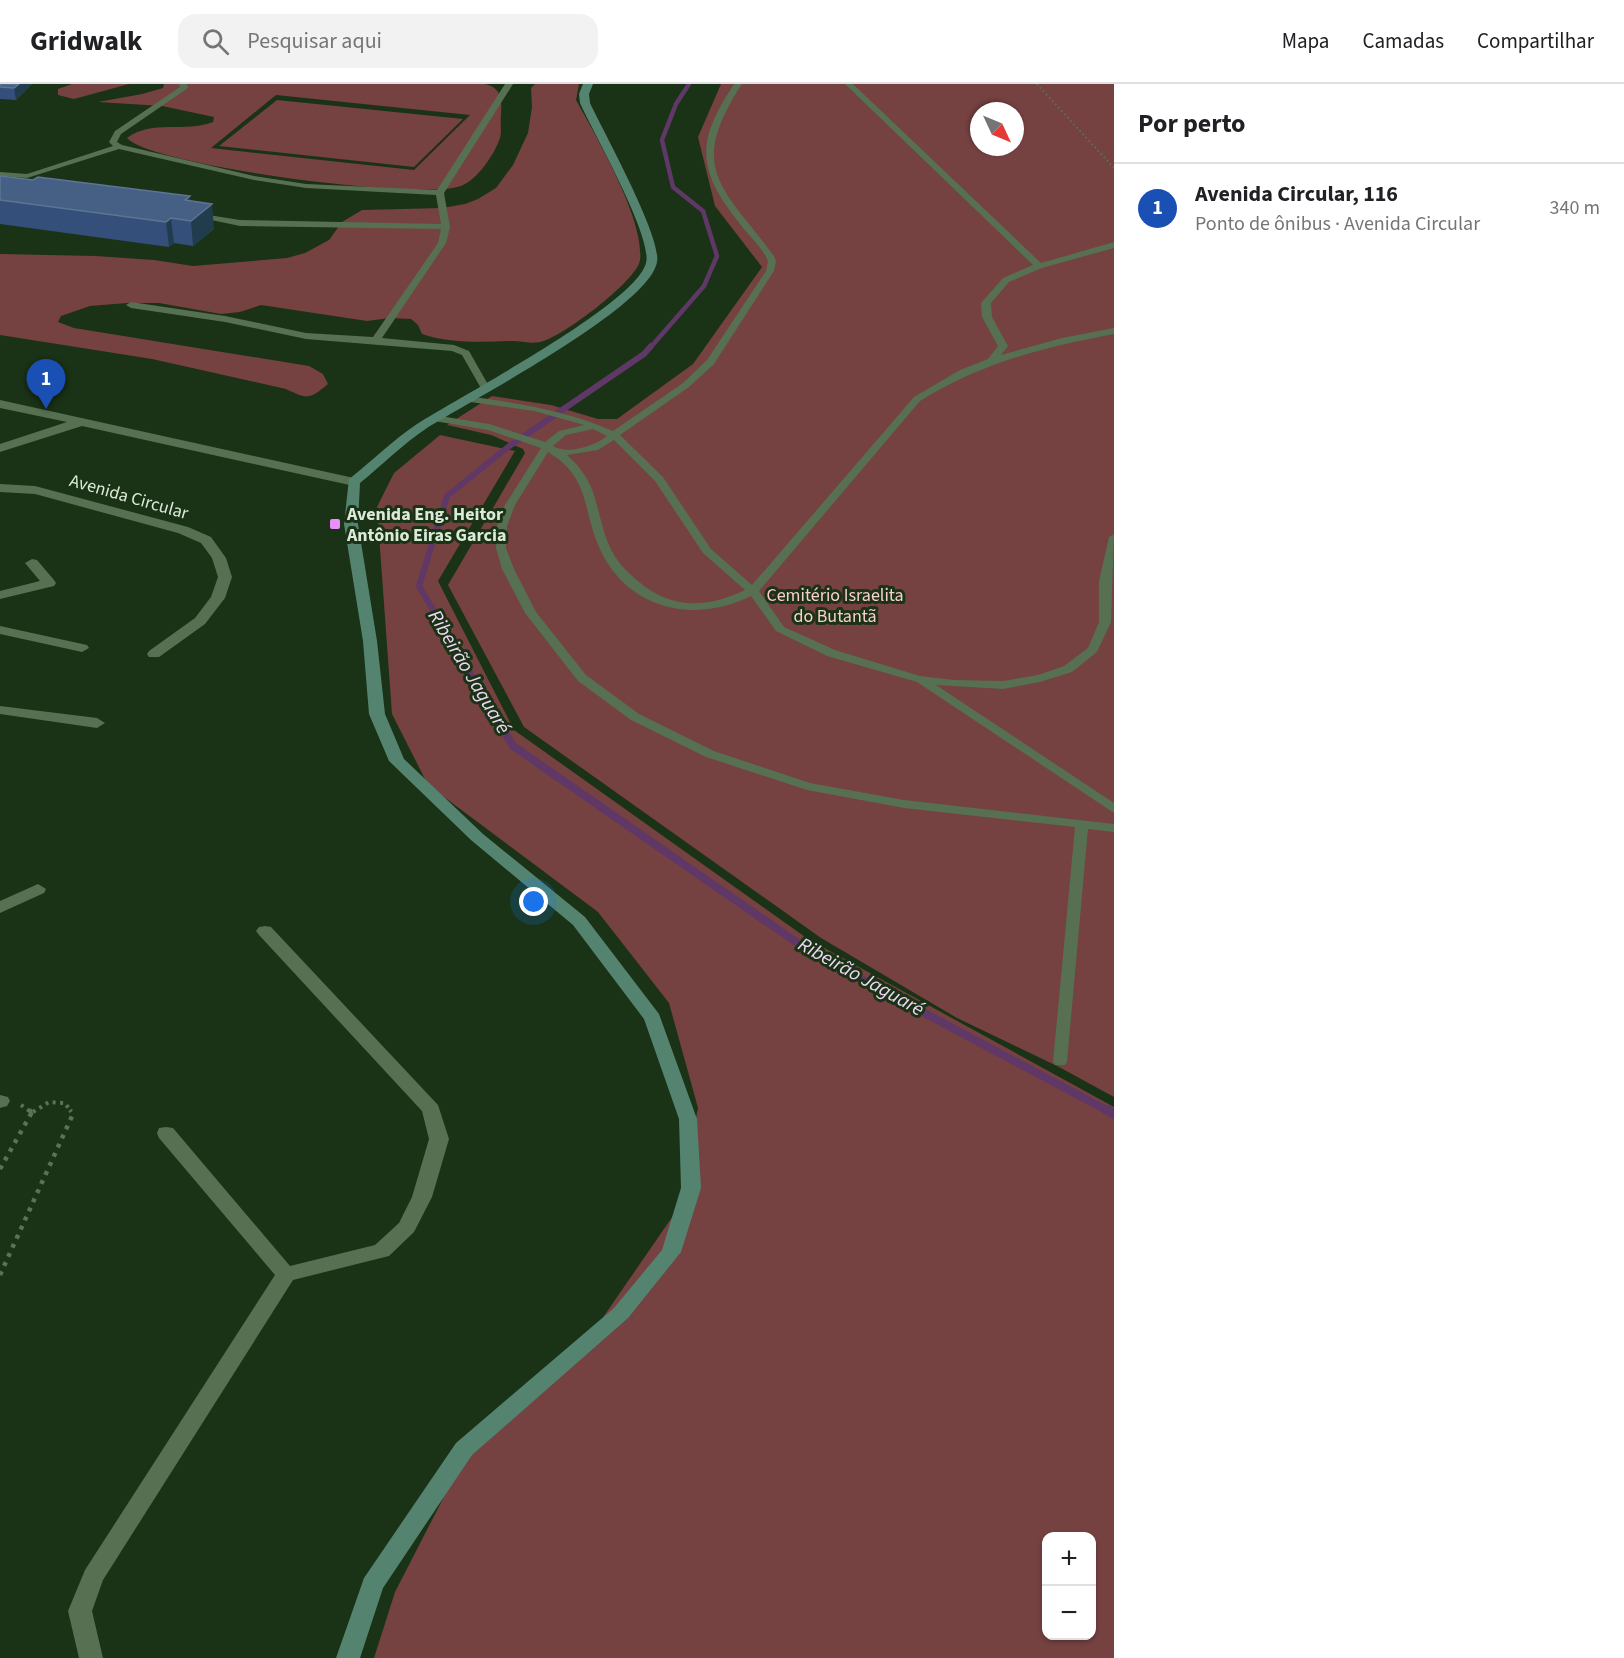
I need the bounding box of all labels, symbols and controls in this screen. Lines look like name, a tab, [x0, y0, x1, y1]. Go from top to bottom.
search box	[178, 14, 598, 68]
text: Gridwalk	[30, 21, 142, 61]
icon: search	[199, 25, 232, 58]
text: Pesquisar aqui	[247, 25, 382, 57]
text: Mapa	[1282, 26, 1329, 56]
text: Camadas	[1362, 26, 1444, 56]
text: Compartilhar	[1477, 26, 1594, 56]
north arrow	[970, 102, 1024, 156]
text: Por perto	[1138, 105, 1246, 142]
text: Avenida Circular, 116	[1195, 178, 1398, 210]
text: 1	[1152, 194, 1163, 222]
text: 340 m	[1550, 194, 1600, 222]
text: Ponto de ônibus · Avenida Circular	[1195, 210, 1480, 238]
pin: 1	[26, 360, 66, 409]
street label: Avenida Circular	[67, 468, 192, 526]
place label: Avenida Eng. Heitor Antônio Eiras Garcia	[346, 502, 506, 548]
marker: Avenida Eng. Heitor Antônio Eiras Garcia	[328, 517, 342, 531]
park label: Cemitério Israelita do Butantã	[766, 583, 904, 629]
water label: Ribeirão Jaguaré	[421, 605, 517, 740]
your location	[519, 887, 548, 916]
water label: Ribeirão Jaguaré	[793, 931, 930, 1023]
map controls	[1042, 1532, 1096, 1640]
button: +	[1042, 1532, 1096, 1586]
button: −	[1042, 1586, 1096, 1640]

